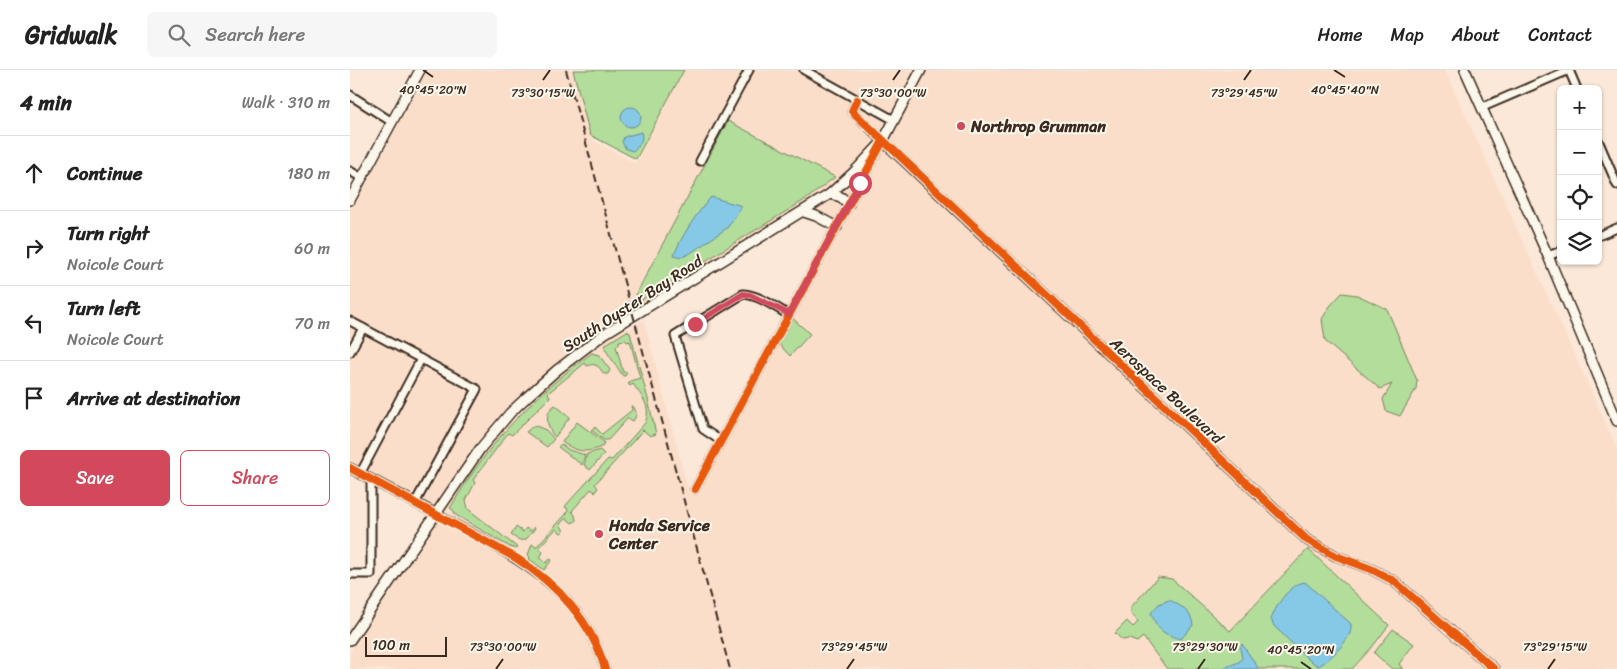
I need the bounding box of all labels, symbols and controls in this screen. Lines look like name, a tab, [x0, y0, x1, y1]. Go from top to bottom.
search box	[147, 12, 497, 57]
text: Gridwalk	[25, 14, 117, 56]
text: Search here	[205, 18, 305, 51]
text: Home	[1318, 19, 1363, 51]
text: Map	[1391, 19, 1424, 51]
text: About	[1452, 19, 1500, 51]
text: Contact	[1528, 19, 1592, 51]
icon: search	[165, 21, 193, 49]
text: 40°45'20"N	[399, 79, 467, 101]
text: 40°45'40"N	[1311, 79, 1380, 101]
text: 73°30'15"W	[511, 82, 576, 104]
text: 73°30'00"W	[860, 82, 927, 104]
text: 73°29'45"W	[1211, 82, 1278, 104]
text: 4 min	[20, 84, 72, 122]
map controls	[1557, 85, 1602, 265]
button: +	[1557, 85, 1602, 130]
text: Walk · 310 m	[242, 88, 330, 117]
place label: Northrop Grumman	[970, 112, 1106, 141]
marker: Northrop Grumman	[955, 120, 967, 132]
button: −	[1557, 130, 1602, 175]
text: Continue	[67, 157, 143, 190]
icon: ahead	[20, 159, 48, 187]
text: 180 m	[287, 159, 330, 188]
route start	[849, 172, 872, 195]
button: locate	[1557, 175, 1602, 220]
text: Turn right	[67, 217, 149, 250]
button: layers	[1557, 220, 1602, 265]
icon: right	[20, 234, 48, 262]
text: 60 m	[294, 234, 330, 263]
street label: South Oyster Bay Road	[556, 246, 710, 360]
text: Noicole Court	[67, 250, 164, 279]
text: Turn left	[67, 292, 140, 325]
icon: left	[20, 309, 48, 337]
text: 70 m	[294, 309, 330, 338]
route end	[684, 313, 707, 336]
text: Noicole Court	[67, 325, 164, 354]
street label: Aerospace Boulevard	[1102, 329, 1232, 452]
text: Arrive at destination	[67, 382, 240, 415]
icon: arrive	[20, 384, 48, 412]
button: Save	[20, 450, 170, 506]
button: Share	[180, 450, 330, 506]
place label: Honda Service Center	[608, 511, 711, 558]
marker: Honda Service Center	[593, 528, 605, 540]
text: 100 m	[372, 633, 410, 658]
scale bar	[365, 634, 448, 657]
text: 73°30'00"W	[470, 636, 537, 658]
text: 73°29'45"W	[821, 636, 888, 658]
text: 73°29'30"W	[1172, 636, 1239, 658]
text: 73°29'15"W	[1523, 636, 1588, 658]
text: 40°45'20"N	[1267, 639, 1335, 661]

